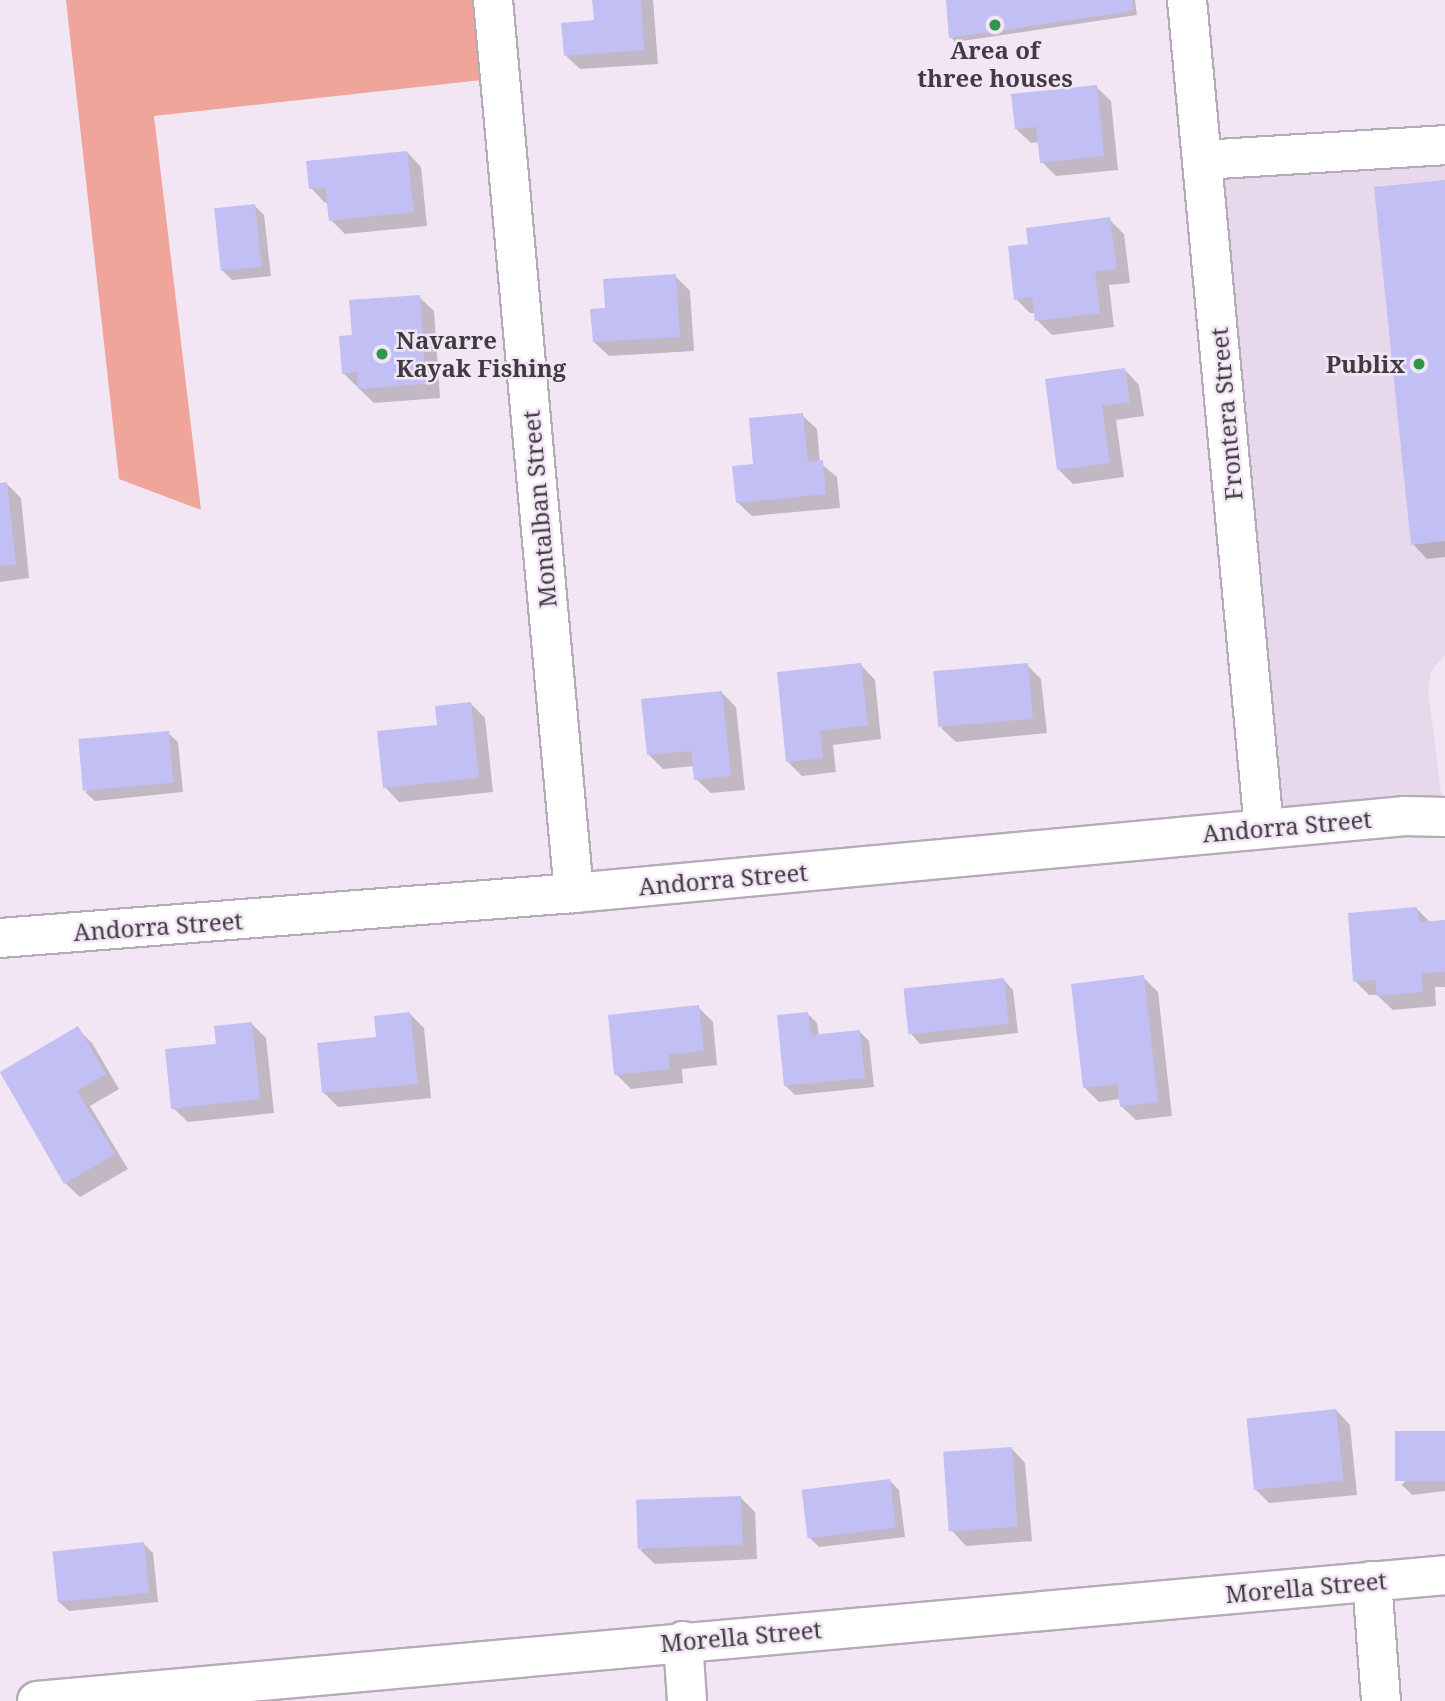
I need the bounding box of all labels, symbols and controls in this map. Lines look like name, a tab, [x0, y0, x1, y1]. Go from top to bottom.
marker: Area of three houses	[987, 17, 1003, 33]
place label: Area of three houses	[917, 36, 1073, 92]
place label: Navarre Kayak Fishing	[396, 326, 566, 382]
street label: Frontera Street	[1204, 326, 1248, 502]
marker: Navarre Kayak Fishing	[374, 346, 390, 362]
place label: Publix	[1326, 350, 1405, 378]
marker: Publix	[1411, 356, 1427, 372]
street label: Montalban Street	[516, 409, 562, 609]
street label: Andorra Street	[1201, 804, 1373, 848]
street label: Andorra Street	[637, 857, 809, 901]
street label: Andorra Street	[72, 906, 244, 946]
street label: Morella Street	[1224, 1566, 1388, 1608]
street label: Morella Street	[659, 1615, 823, 1657]

